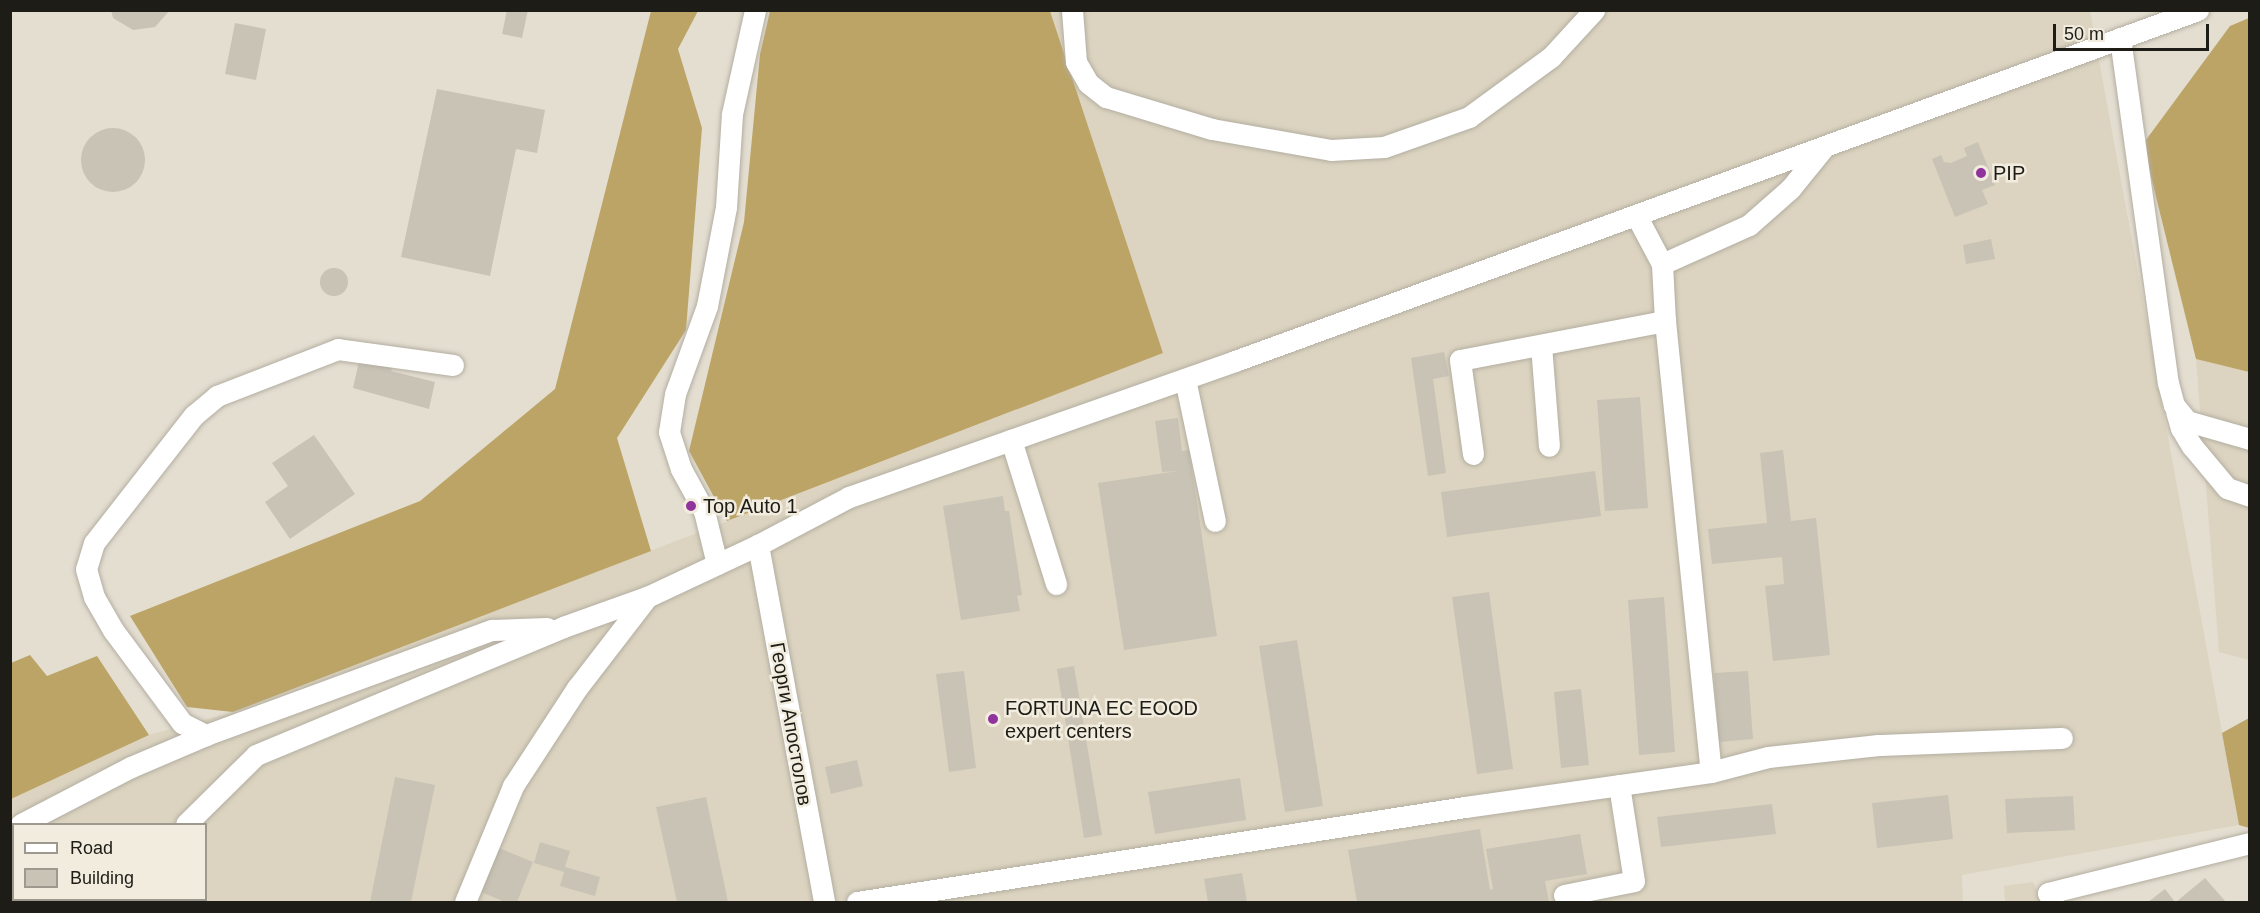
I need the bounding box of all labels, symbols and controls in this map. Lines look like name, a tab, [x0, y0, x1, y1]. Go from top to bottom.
scale bar	[2056, 12, 2212, 50]
text: 50 m	[2064, 24, 2104, 44]
place label: PIP	[1993, 161, 2025, 185]
marker: PIP	[1974, 166, 1988, 180]
place label: Top Auto 1	[703, 494, 799, 518]
marker: Top Auto 1	[684, 499, 698, 513]
street label: Георги Апостолов	[765, 640, 817, 808]
place label: FORTUNA EC EOOD expert centers	[1005, 696, 1199, 743]
marker: FORTUNA EC EOOD expert centers	[986, 712, 1000, 726]
legend	[12, 823, 207, 901]
text: Road	[70, 838, 113, 858]
text: Building	[70, 868, 134, 888]

